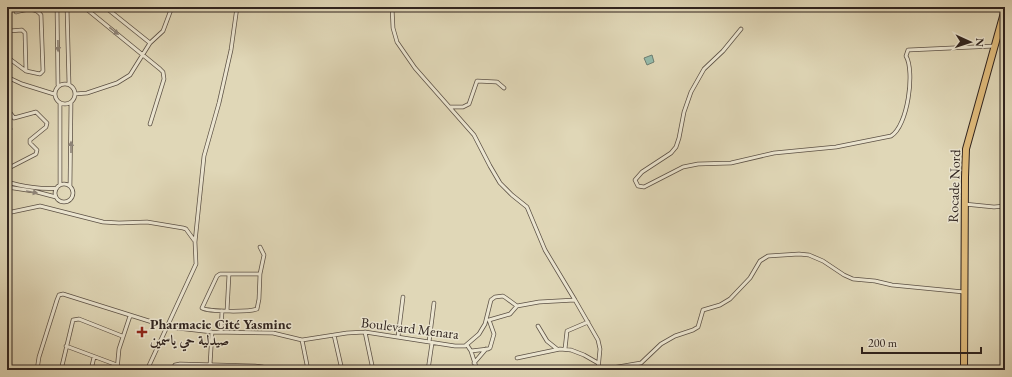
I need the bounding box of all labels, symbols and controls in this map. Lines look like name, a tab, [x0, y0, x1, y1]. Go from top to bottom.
north arrow	[950, 22, 990, 62]
one-way arrow	[108, 26, 119, 35]
text: N	[973, 38, 987, 47]
one-way arrow	[54, 40, 61, 52]
one-way arrow	[68, 140, 74, 153]
street label: Rocade Nord	[944, 148, 964, 223]
one-way arrow	[26, 189, 38, 195]
street label: Boulevard Menara	[360, 313, 460, 343]
place label: Pharmacie Cité Yasmine صيدلية حي ياسمين	[150, 315, 292, 352]
marker: Pharmacie Cité Yasmine صيدلية حي ياسمين	[137, 327, 147, 337]
scale bar	[862, 329, 981, 355]
text: 200 m	[868, 335, 898, 351]

